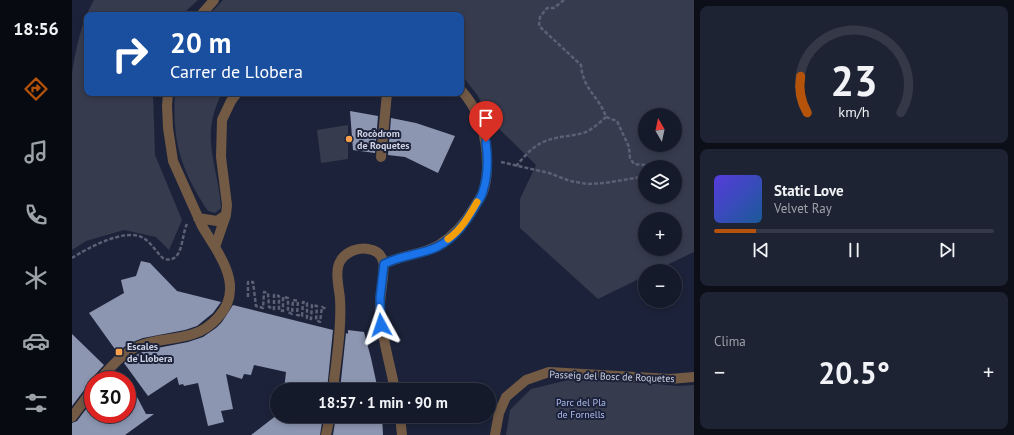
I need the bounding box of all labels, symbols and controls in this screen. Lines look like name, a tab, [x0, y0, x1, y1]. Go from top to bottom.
text: 18:56	[13, 17, 59, 40]
text: 20 m	[170, 24, 231, 61]
icon: right	[104, 28, 156, 80]
text: 23	[830, 53, 878, 106]
text: Carrer de Llobera	[170, 60, 303, 83]
icon: directions	[22, 75, 50, 103]
pin	[469, 101, 503, 142]
text: km/h	[838, 101, 870, 120]
icon: arrive	[475, 107, 497, 129]
north arrow	[638, 108, 682, 152]
map controls	[638, 108, 682, 308]
place label: Rocòdrom de Roquetes	[357, 127, 409, 152]
marker: Rocòdrom de Roquetes	[344, 134, 354, 144]
icon: music	[22, 138, 50, 166]
button: layers	[638, 160, 682, 204]
text: Static Love	[774, 181, 844, 200]
text: Velvet Ray	[774, 200, 832, 217]
icon: phone	[22, 201, 50, 229]
button: +	[638, 212, 682, 256]
icon: previous	[750, 239, 772, 261]
icon: pause	[843, 239, 865, 261]
icon: next	[936, 239, 958, 261]
icon: climate	[22, 264, 50, 292]
button: −	[638, 264, 682, 308]
position arrow	[360, 304, 402, 346]
icon: car	[22, 327, 50, 355]
text: Clima	[714, 333, 746, 350]
place label: Escales de Llobera	[127, 340, 172, 365]
marker: Escales de Llobera	[114, 347, 124, 357]
text: 20.5°	[818, 353, 890, 392]
text: −	[714, 358, 725, 386]
text: +	[983, 358, 994, 386]
street label: Passeig del Bosc de Roquetes	[549, 368, 675, 385]
speed limit sign: 30	[84, 371, 136, 423]
icon: filters	[22, 389, 50, 417]
text: 18:57 · 1 min · 90 m	[318, 393, 448, 412]
park label: Parc del Pla de Fornells	[556, 396, 606, 421]

